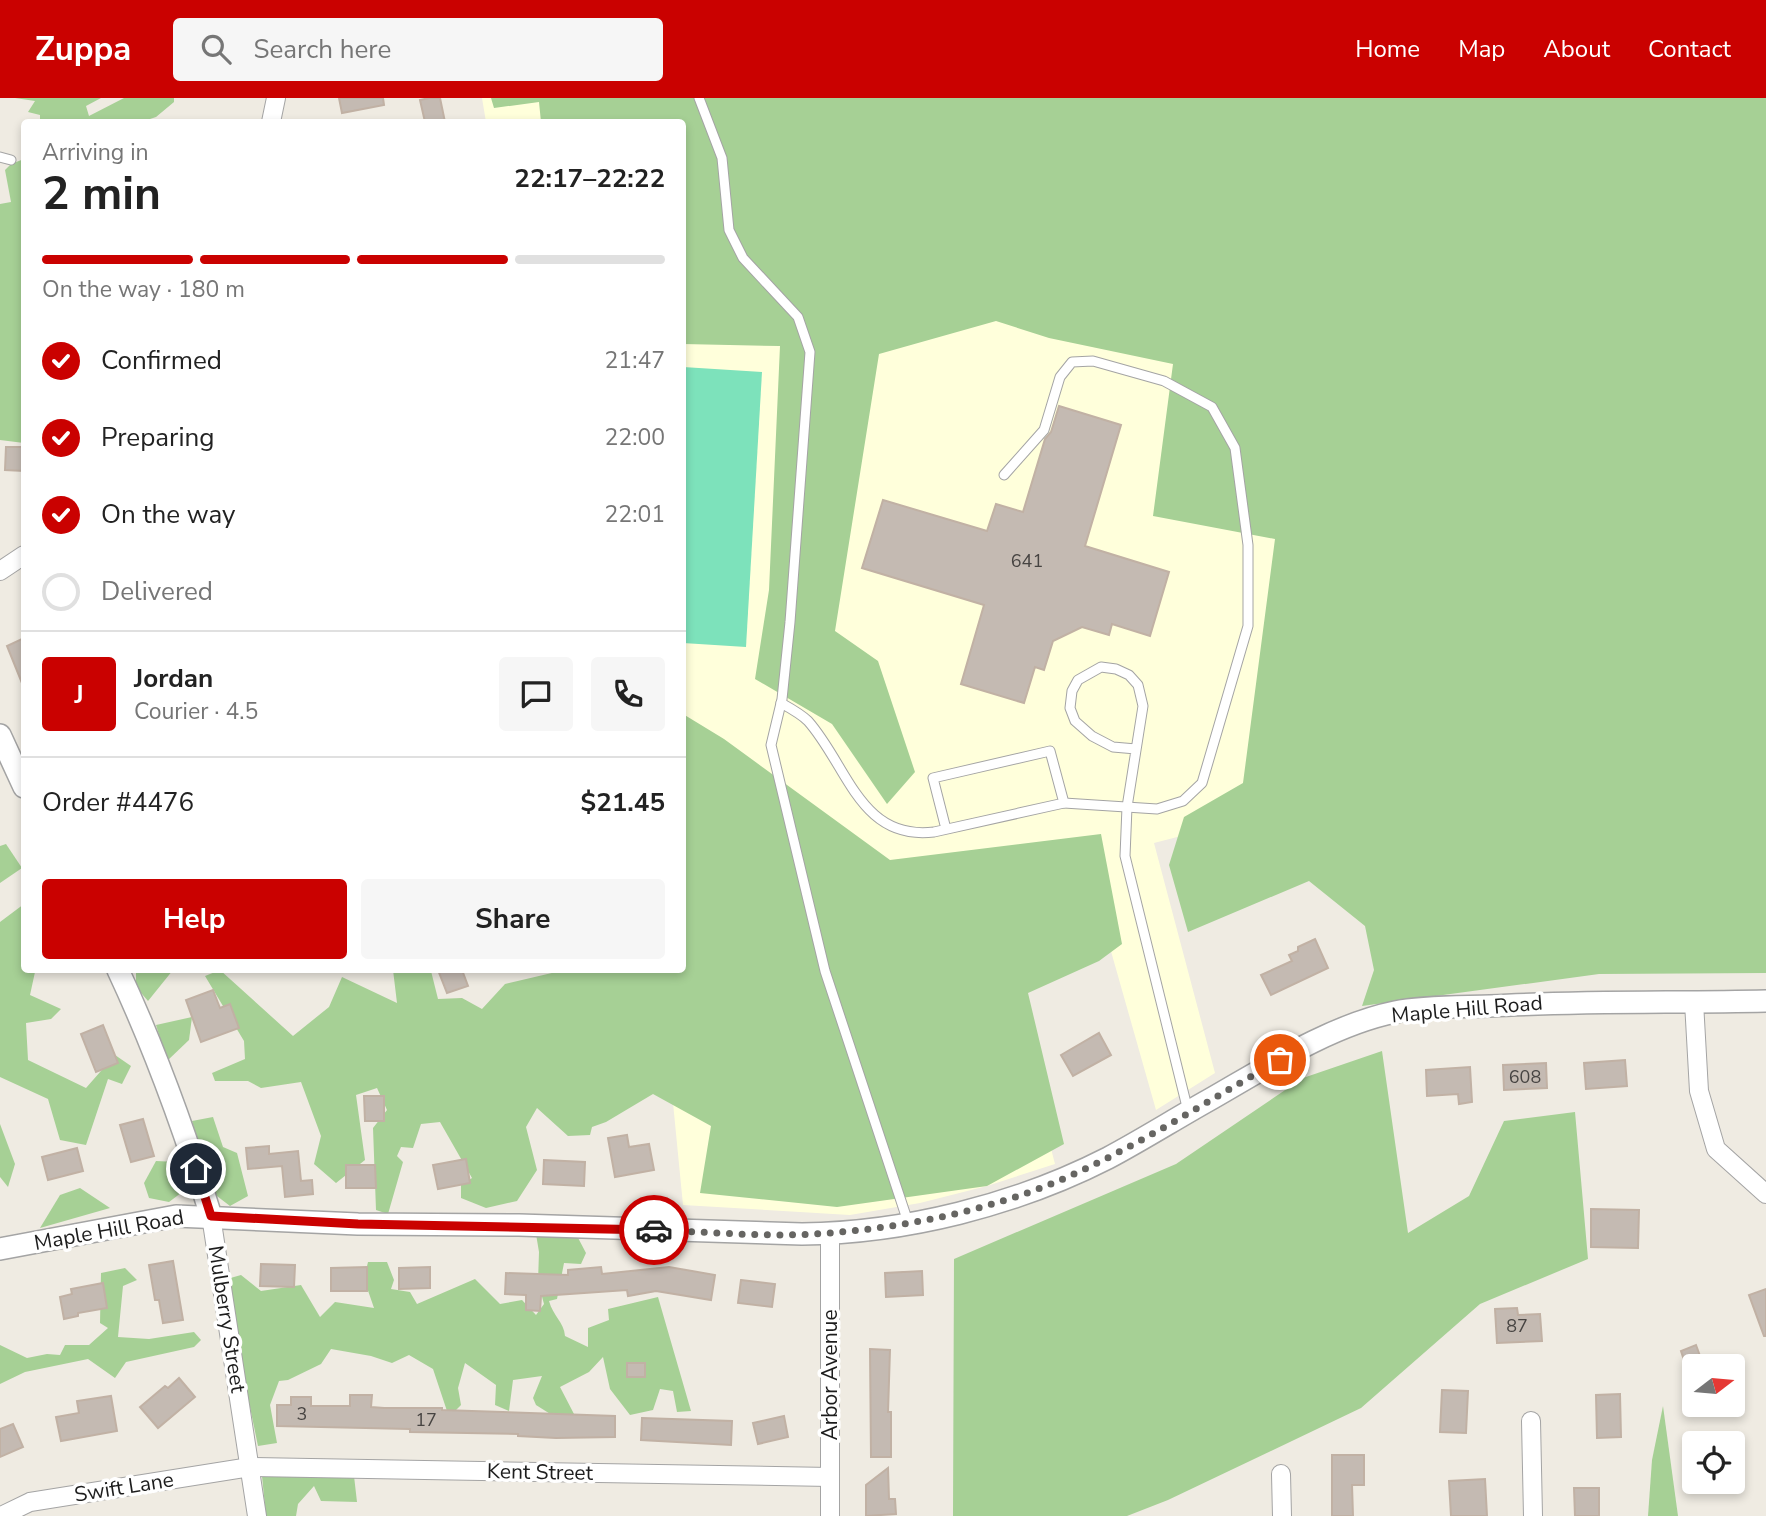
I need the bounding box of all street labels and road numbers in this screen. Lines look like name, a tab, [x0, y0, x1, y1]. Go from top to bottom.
street label: Maple Hill Road	[1390, 988, 1544, 1030]
street label: Maple Hill Road	[32, 1203, 186, 1257]
street label: Mulberry Street	[202, 1243, 253, 1395]
street label: Arbor Avenue	[816, 1309, 844, 1441]
street label: Kent Street	[487, 1457, 594, 1487]
street label: Swift Lane	[72, 1465, 176, 1509]

